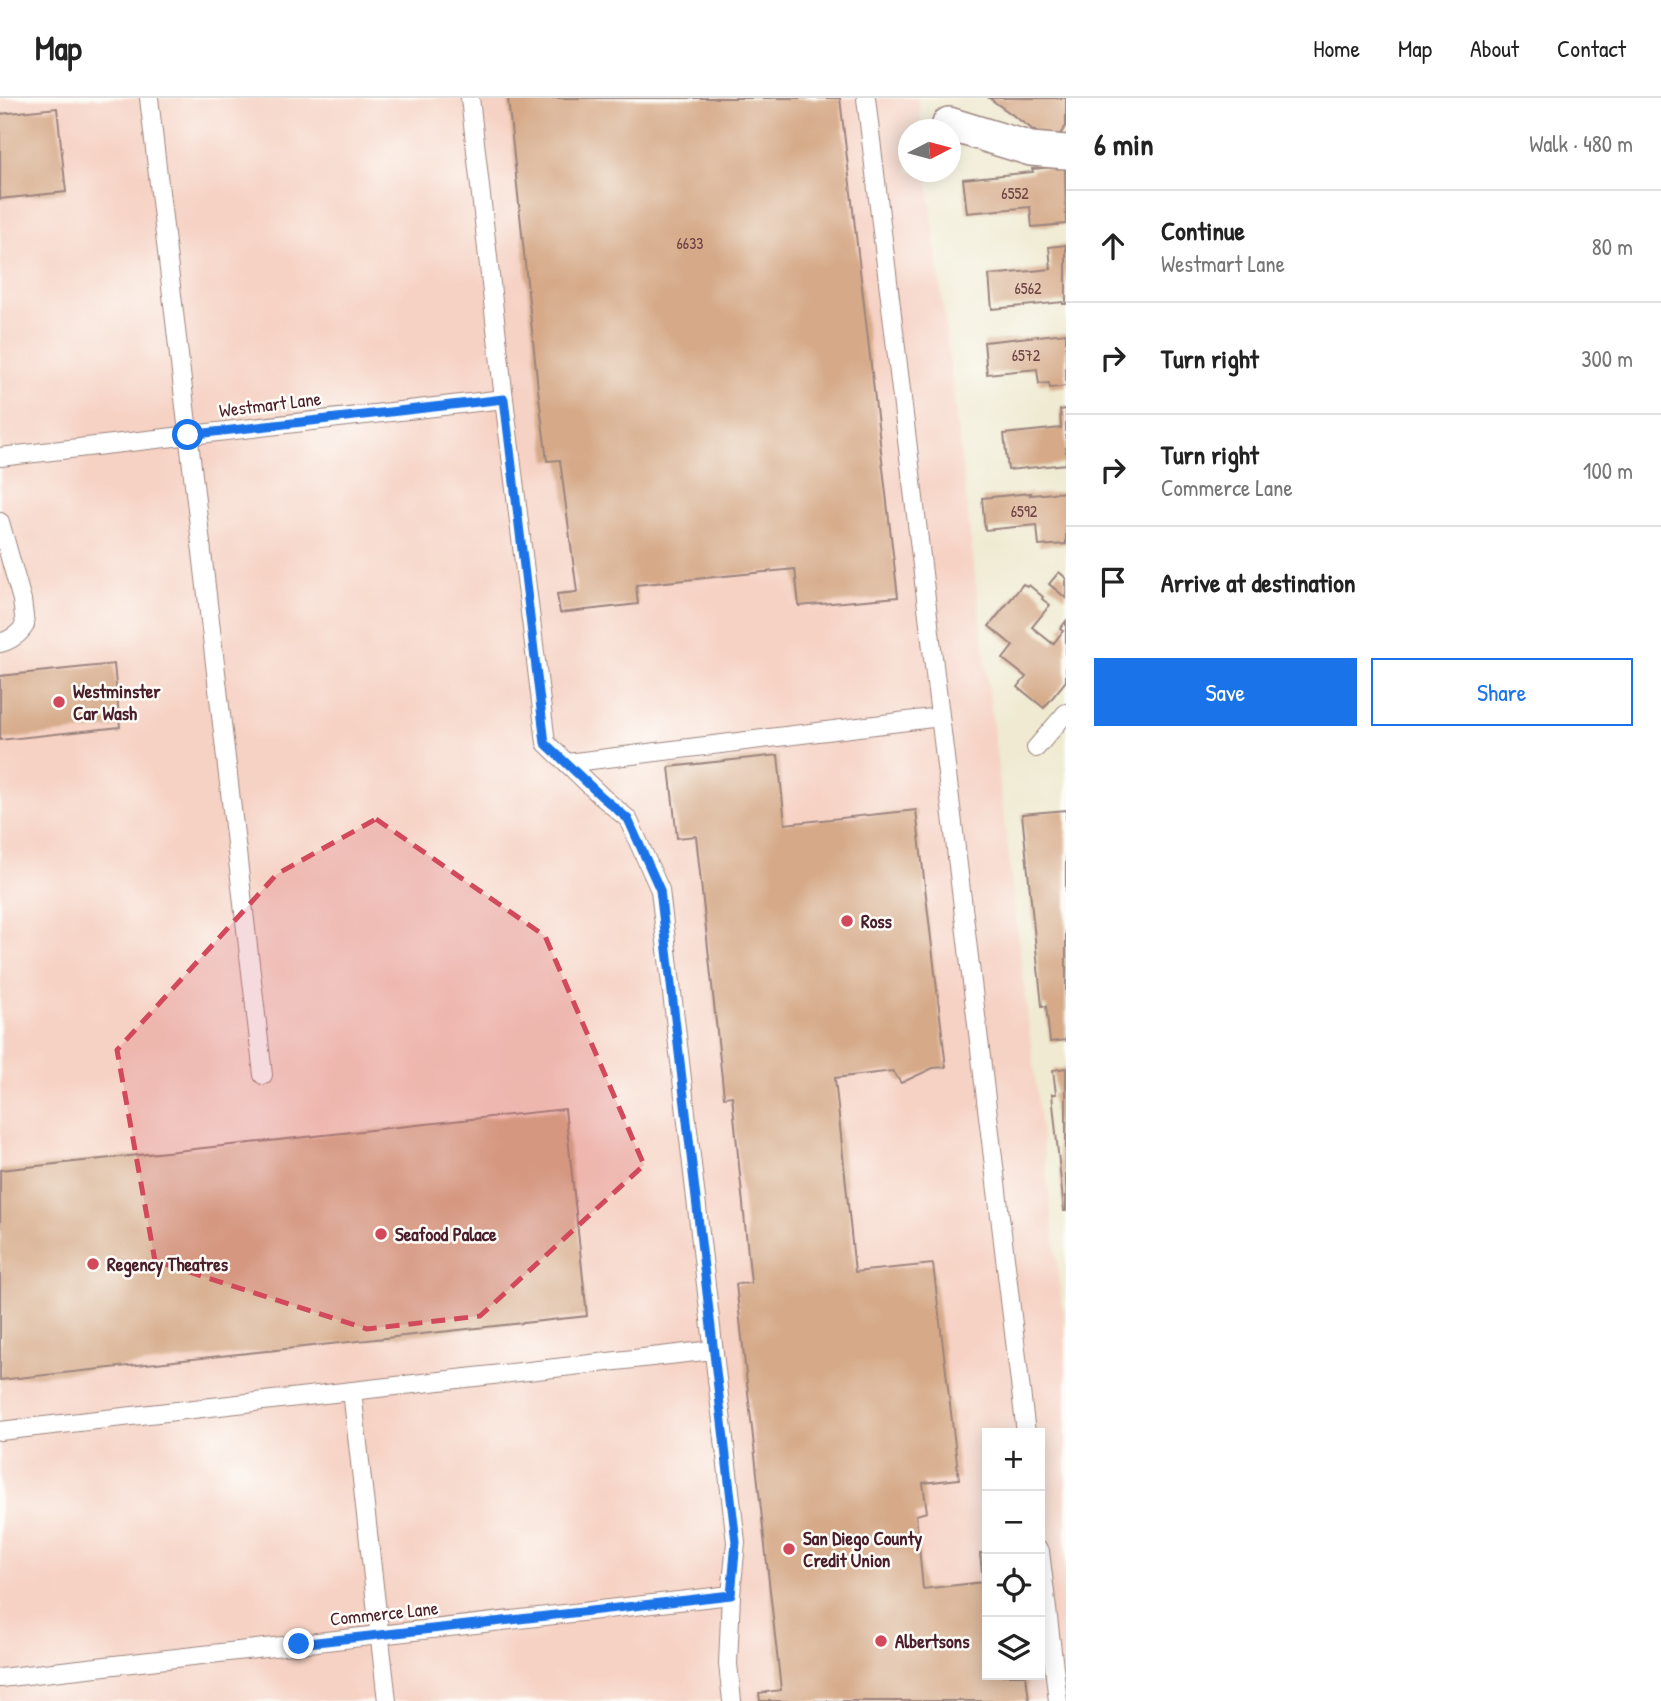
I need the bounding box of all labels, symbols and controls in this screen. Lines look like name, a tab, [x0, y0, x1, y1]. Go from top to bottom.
text: Map	[35, 26, 82, 70]
text: Home	[1313, 32, 1360, 64]
text: Map	[1398, 32, 1432, 64]
text: About	[1470, 32, 1519, 64]
text: Contact	[1557, 32, 1626, 64]
north arrow	[898, 119, 961, 182]
text: 6 min	[1094, 124, 1154, 164]
text: Walk · 480 m	[1529, 128, 1633, 159]
house number: 6552	[1001, 182, 1029, 204]
text: Continue	[1161, 213, 1245, 248]
icon: ahead	[1094, 227, 1132, 265]
text: 80 m	[1592, 231, 1633, 262]
house number: 6633	[676, 232, 704, 254]
text: Westmart Lane	[1161, 248, 1285, 279]
house number: 6562	[1014, 277, 1042, 299]
icon: right	[1094, 339, 1132, 377]
text: Turn right	[1161, 341, 1259, 376]
text: 300 m	[1581, 343, 1633, 374]
house number: 6572	[1012, 344, 1041, 366]
street label: Westmart Lane	[218, 385, 323, 423]
route start	[172, 419, 203, 450]
text: Turn right	[1161, 437, 1259, 472]
icon: right	[1094, 451, 1132, 489]
text: 100 m	[1583, 455, 1633, 486]
text: Commerce Lane	[1161, 472, 1293, 503]
house number: 6592	[1011, 500, 1038, 522]
icon: arrive	[1094, 563, 1132, 601]
text: Arrive at destination	[1161, 565, 1356, 600]
button: Save	[1094, 658, 1357, 726]
button: Share	[1371, 658, 1633, 726]
place label: Westminster Car Wash	[73, 678, 161, 726]
marker: Westminster Car Wash	[51, 694, 67, 710]
place label: Ross	[861, 908, 893, 934]
marker: Ross	[839, 913, 855, 929]
place label: Seafood Palace	[395, 1221, 497, 1247]
marker: Seafood Palace	[373, 1226, 389, 1242]
place label: Regency Theatres	[107, 1251, 229, 1278]
marker: Regency Theatres	[85, 1256, 101, 1272]
map controls	[982, 1428, 1045, 1680]
button: +	[982, 1428, 1045, 1491]
button: −	[982, 1491, 1045, 1554]
place label: San Diego County Credit Union	[803, 1525, 922, 1573]
marker: San Diego County Credit Union	[781, 1541, 797, 1557]
button: locate	[982, 1554, 1045, 1617]
street label: Commerce Lane	[329, 1594, 440, 1632]
button: layers	[982, 1617, 1045, 1680]
route end	[283, 1628, 314, 1659]
place label: Albertsons	[895, 1628, 970, 1654]
marker: Albertsons	[873, 1633, 889, 1649]

